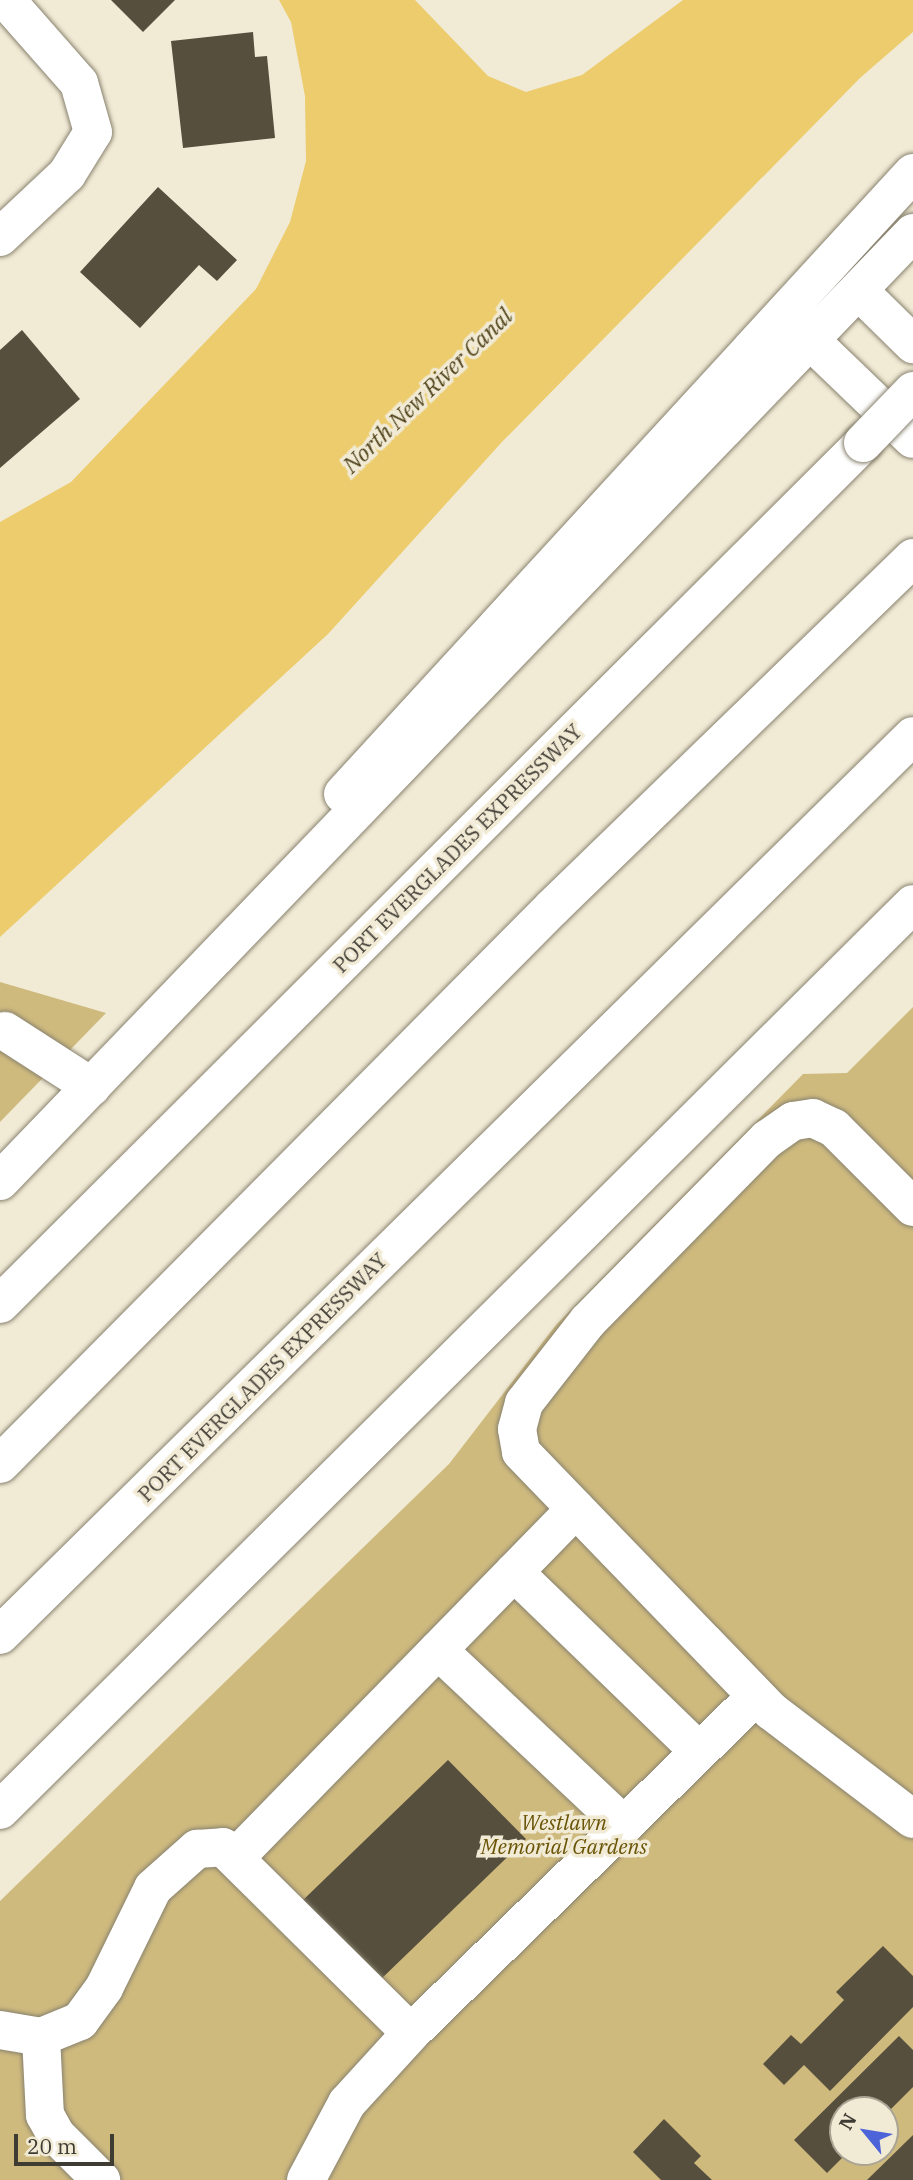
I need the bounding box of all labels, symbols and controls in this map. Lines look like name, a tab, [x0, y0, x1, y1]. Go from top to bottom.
water label: North New River Canal	[336, 302, 518, 478]
street label: PORT EVERGLADES EXPRESSWAY	[327, 718, 587, 978]
street label: PORT EVERGLADES EXPRESSWAY	[132, 1247, 392, 1507]
park label: Westlawn Memorial Gardens	[481, 1809, 647, 1859]
north arrow	[829, 2096, 899, 2166]
text: N	[833, 2109, 862, 2134]
scale bar	[18, 2120, 117, 2164]
text: 20 m	[27, 2132, 77, 2160]

